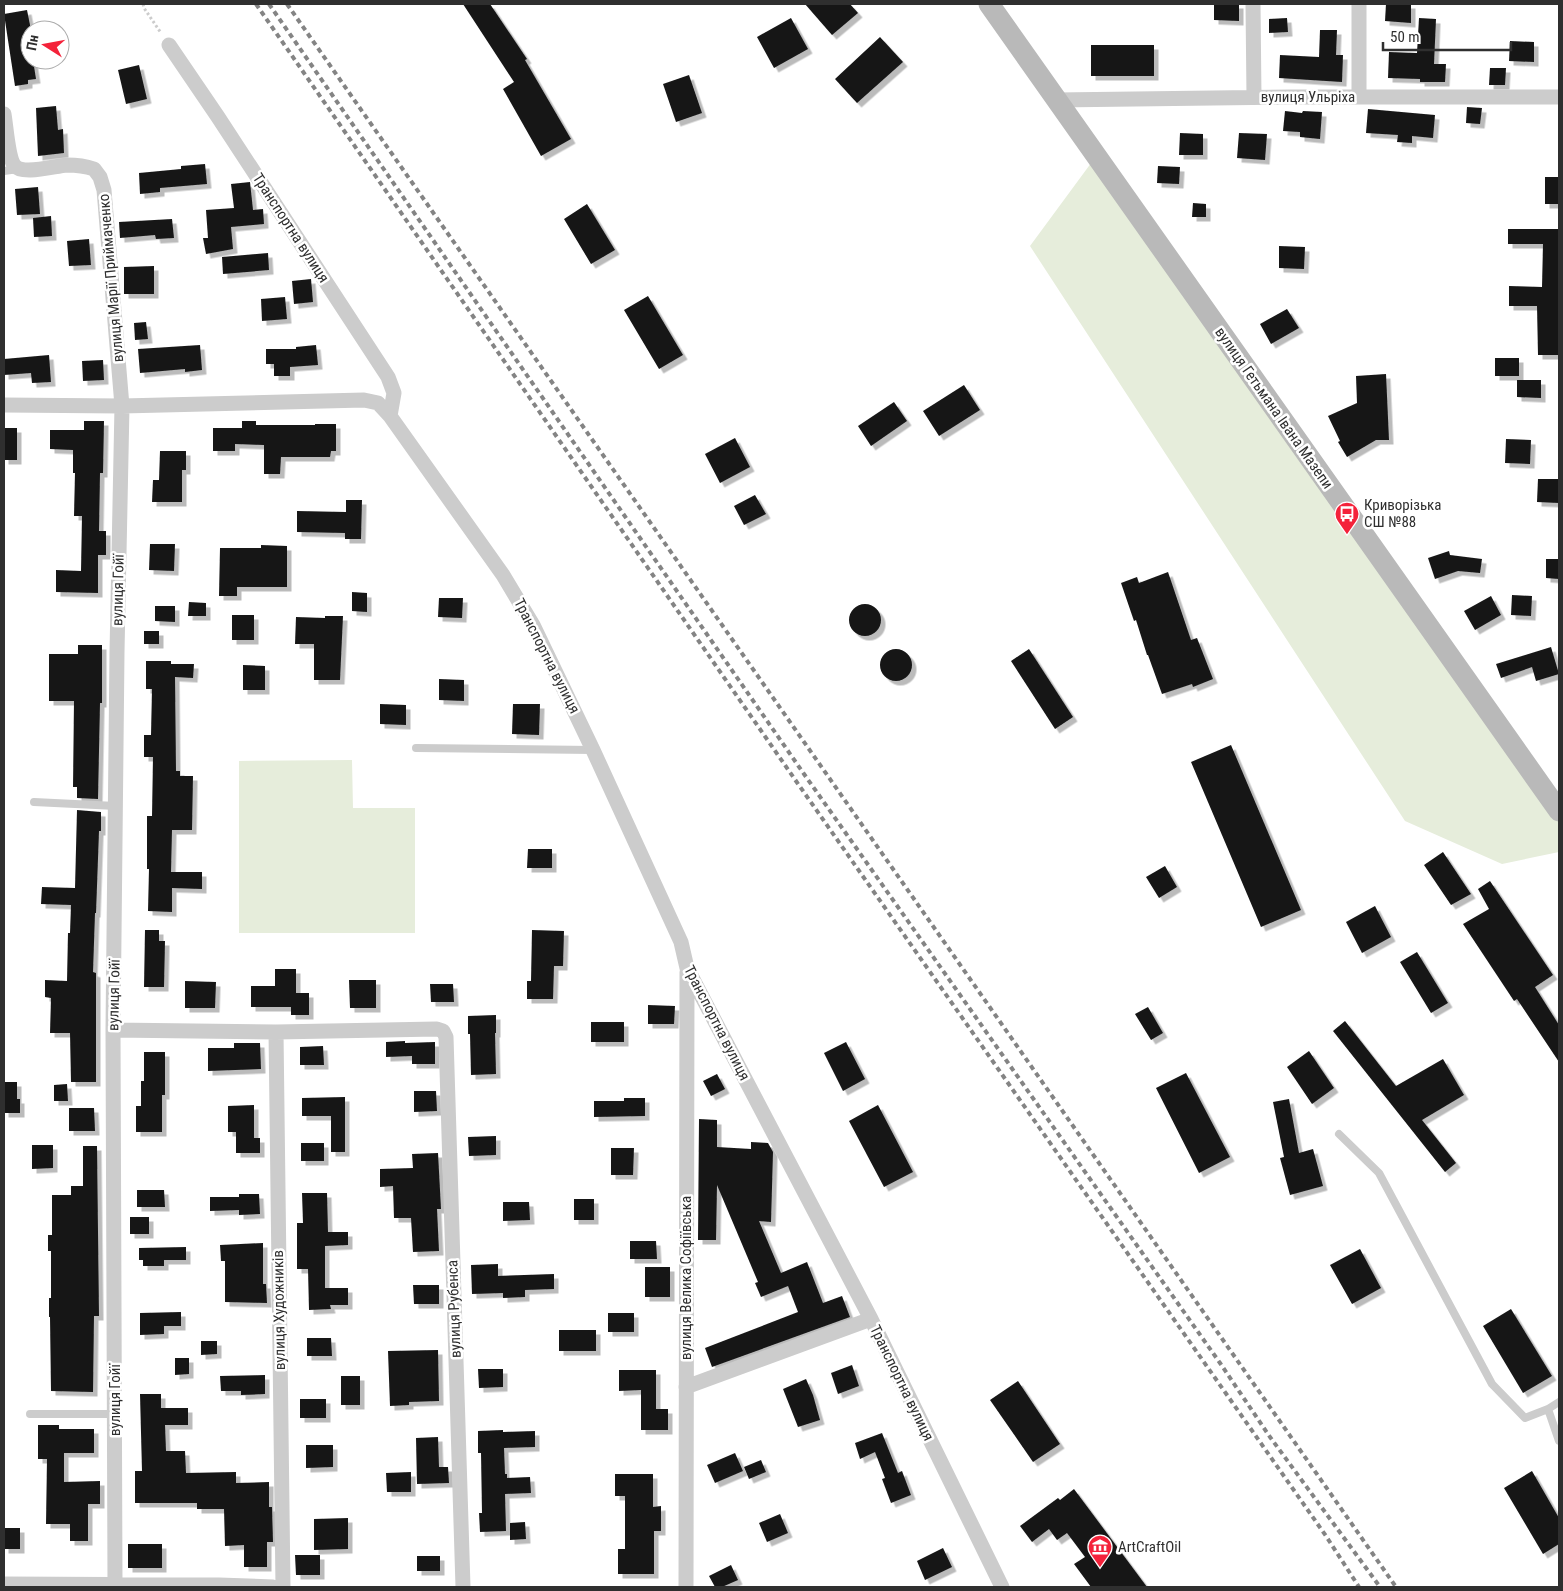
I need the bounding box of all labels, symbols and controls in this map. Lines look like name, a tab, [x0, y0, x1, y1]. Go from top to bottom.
north arrow	[20, 20, 70, 70]
scale bar	[1383, 20, 1510, 52]
text: 50 m	[1390, 28, 1420, 46]
text: Пн	[23, 33, 42, 52]
street label: вулиця Ульріха	[1261, 88, 1355, 106]
street label: Транспортна вулиця	[249, 170, 333, 286]
street label: вулиця Марії Приймаченко	[95, 193, 127, 363]
street label: вулиця Гетьмана Івана Мазепи	[1211, 324, 1337, 492]
place label: Криворізька СШ №88	[1364, 496, 1441, 531]
bus stop icon: Криворізька СШ №88	[1334, 501, 1360, 535]
street label: вулиця Гойї	[108, 552, 128, 626]
street label: Транспортна вулиця	[510, 595, 584, 717]
street label: вулиця Гойї	[104, 957, 124, 1031]
street label: Транспортна вулиця	[680, 962, 754, 1084]
street label: вулиця Велика Софіївська	[677, 1196, 695, 1360]
street label: вулиця Художників	[269, 1250, 289, 1370]
street label: вулиця Рубенса	[443, 1260, 465, 1358]
street label: Транспортна вулиця	[866, 1322, 938, 1444]
street label: вулиця Гойї	[106, 1363, 124, 1436]
museum icon: ArtCraftOil	[1087, 1534, 1113, 1568]
place label: ArtCraftOil	[1118, 1538, 1181, 1556]

